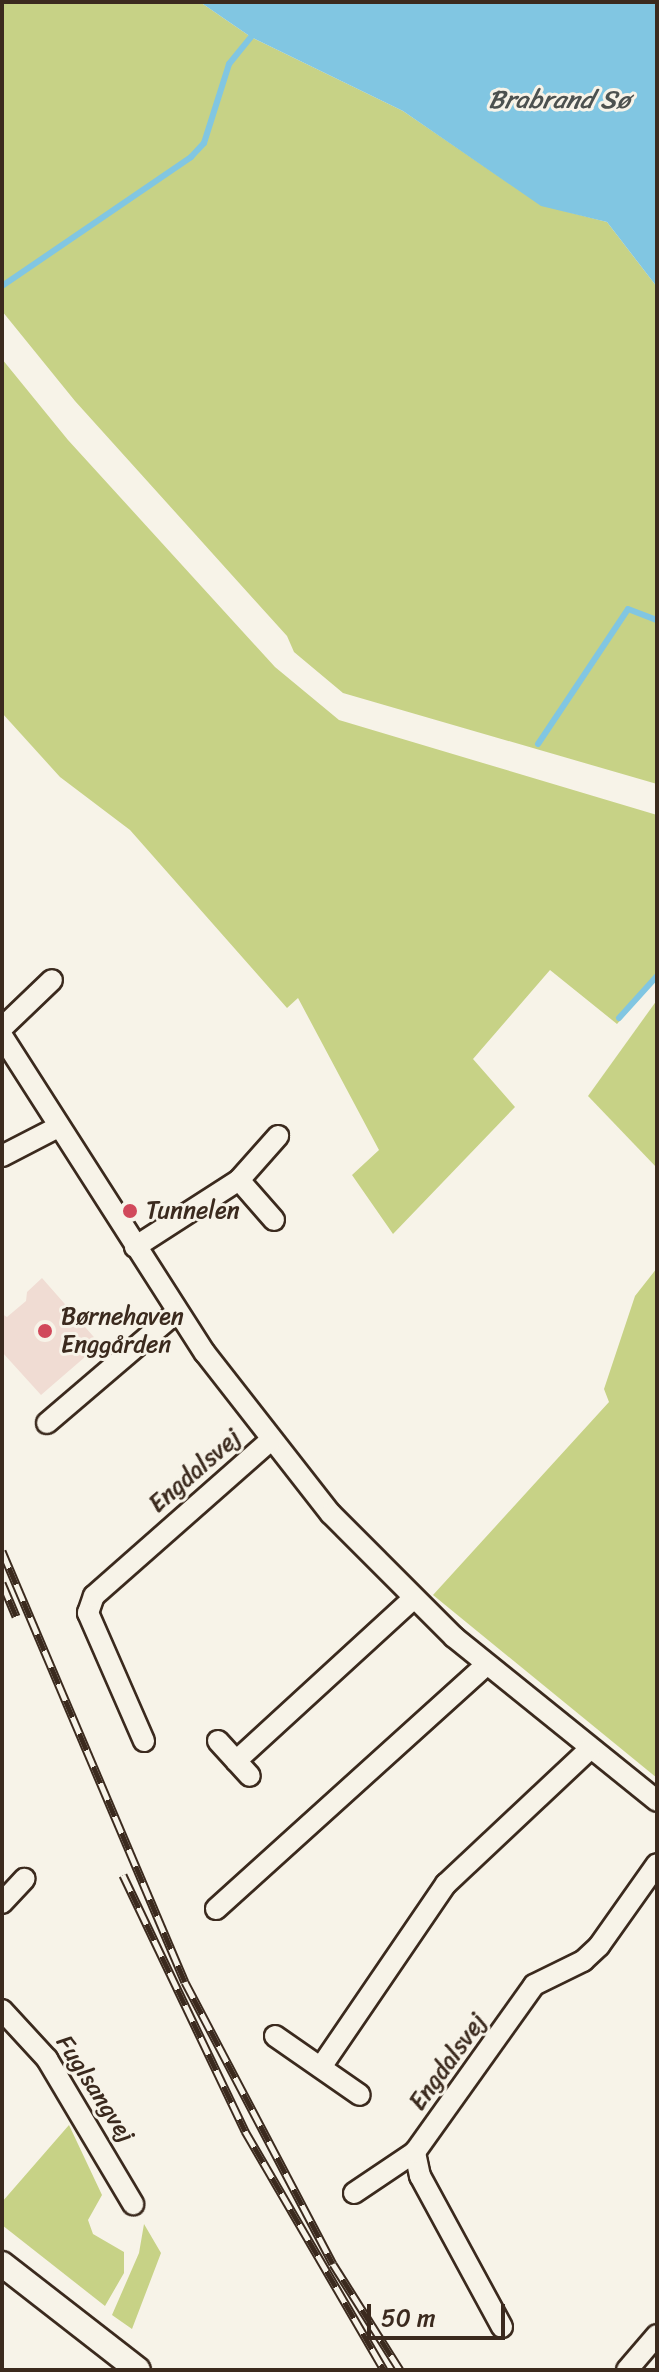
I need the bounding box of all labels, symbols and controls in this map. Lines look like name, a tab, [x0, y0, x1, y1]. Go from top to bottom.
water label: Brabrand Sø	[488, 84, 630, 116]
place label: Tunnelen	[146, 1197, 240, 1225]
marker: Tunnelen	[121, 1202, 139, 1220]
place label: Børnehaven Enggården	[61, 1303, 184, 1359]
marker: Børnehaven Enggården	[36, 1322, 54, 1340]
street label: Engdalsvej	[143, 1423, 247, 1519]
street label: Engdalsvej	[403, 2008, 493, 2116]
street label: Fuglsangvej	[50, 2030, 140, 2148]
scale bar	[371, 2288, 509, 2338]
text: 50 m	[381, 2297, 436, 2339]

